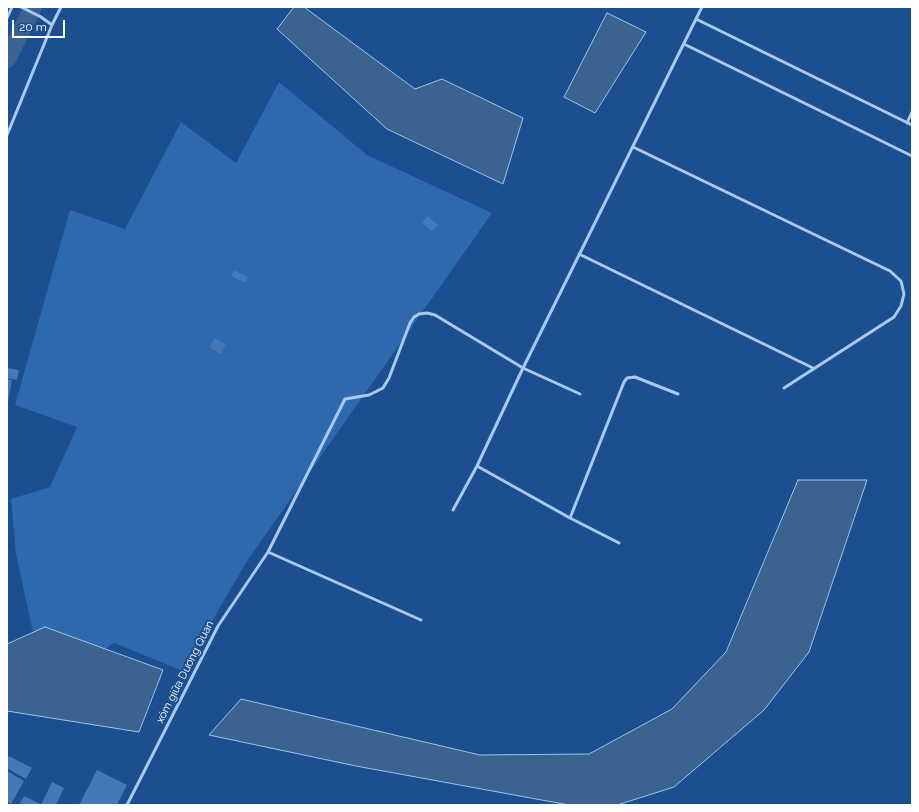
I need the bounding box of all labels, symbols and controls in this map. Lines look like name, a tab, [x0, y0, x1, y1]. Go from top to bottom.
scale bar	[14, 12, 67, 38]
text: 20 m	[19, 20, 47, 34]
street label: xóm giữa Dương Quan	[153, 618, 217, 726]

